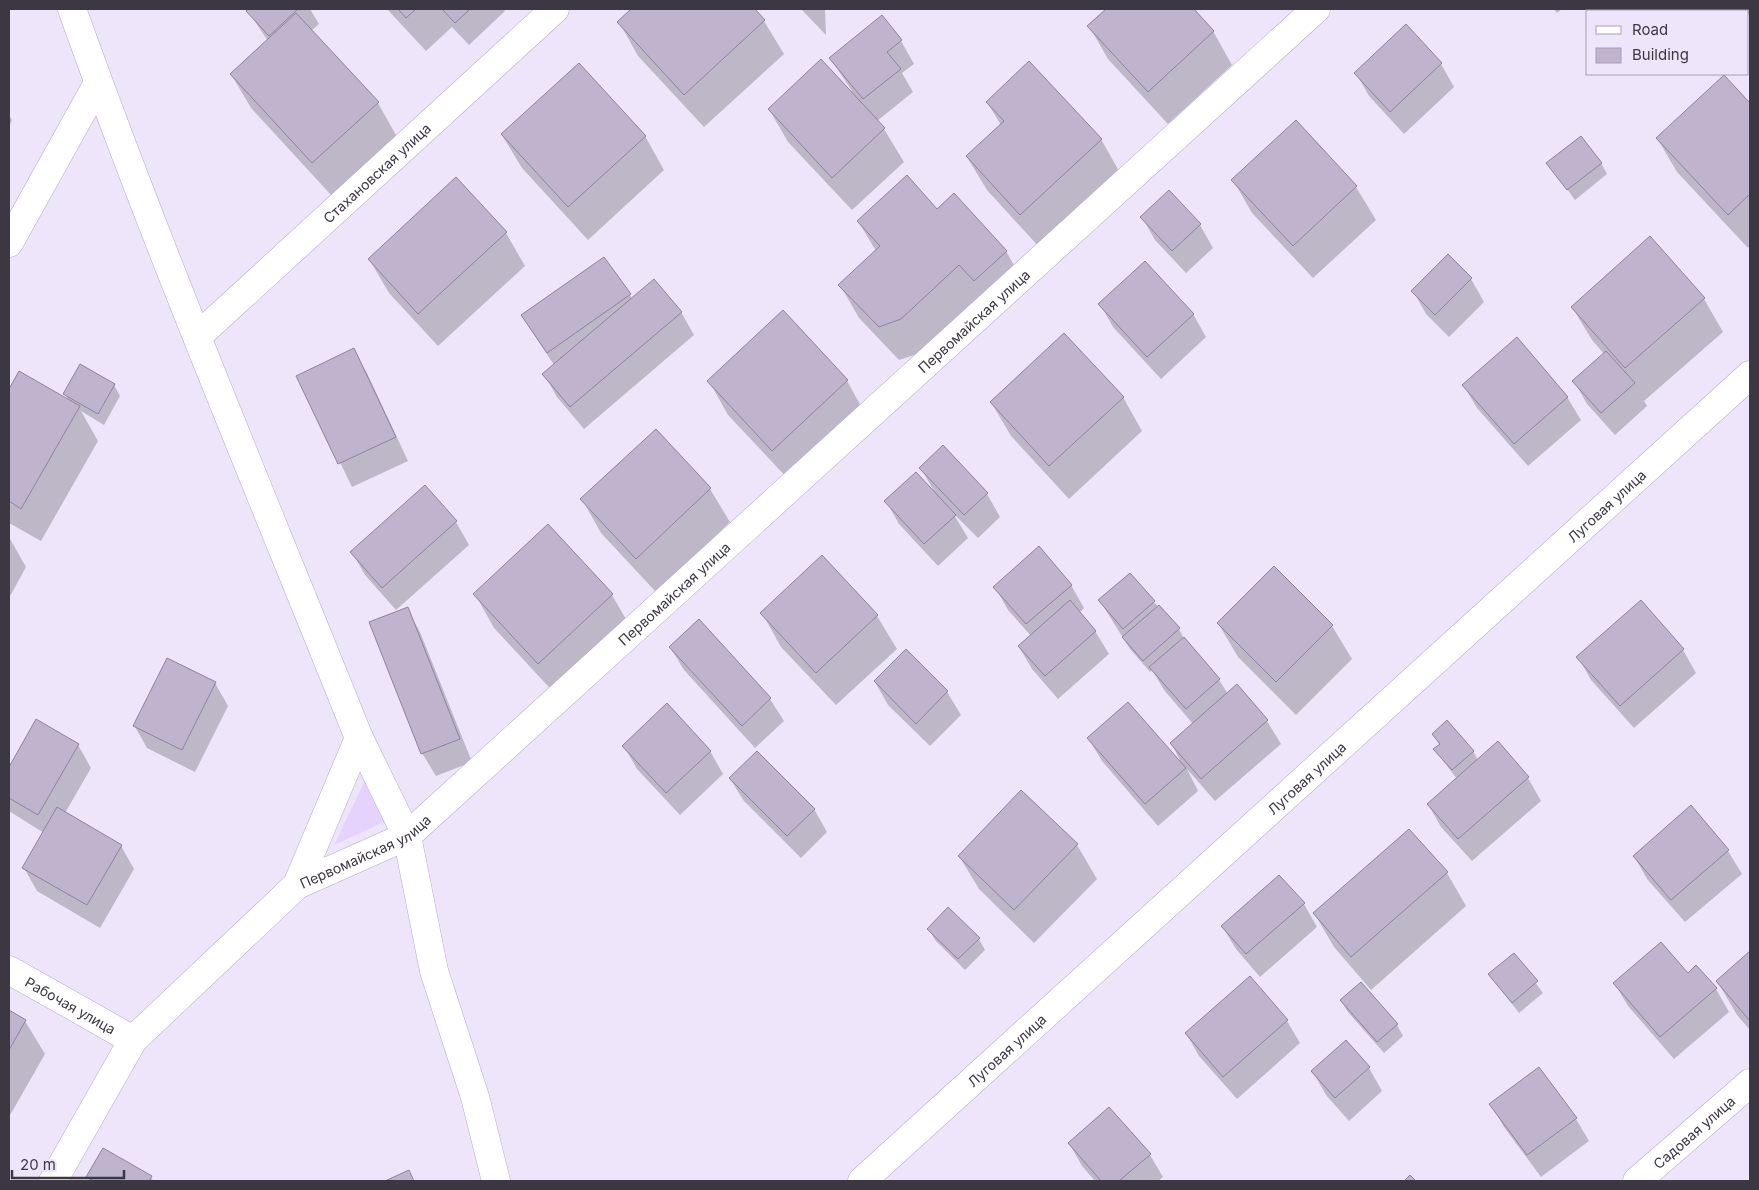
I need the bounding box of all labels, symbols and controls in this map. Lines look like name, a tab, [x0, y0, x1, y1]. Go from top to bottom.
legend	[1586, 10, 1749, 75]
text: Road	[1632, 20, 1668, 39]
text: Building	[1632, 45, 1689, 64]
street label: Стахановская улица	[319, 119, 434, 226]
street label: Первомайская улица	[914, 265, 1033, 376]
street label: Луговая улица	[1563, 466, 1649, 545]
street label: Первомайская улица	[614, 538, 733, 648]
street label: Луговая улица	[1264, 738, 1349, 818]
street label: Первомайская улица	[297, 811, 434, 891]
street label: Рабочая улица	[23, 973, 119, 1037]
street label: Луговая улица	[964, 1010, 1049, 1090]
street label: Садовая улица	[1649, 1092, 1738, 1172]
scale bar	[12, 1148, 125, 1180]
text: 20 m	[20, 1155, 56, 1174]

